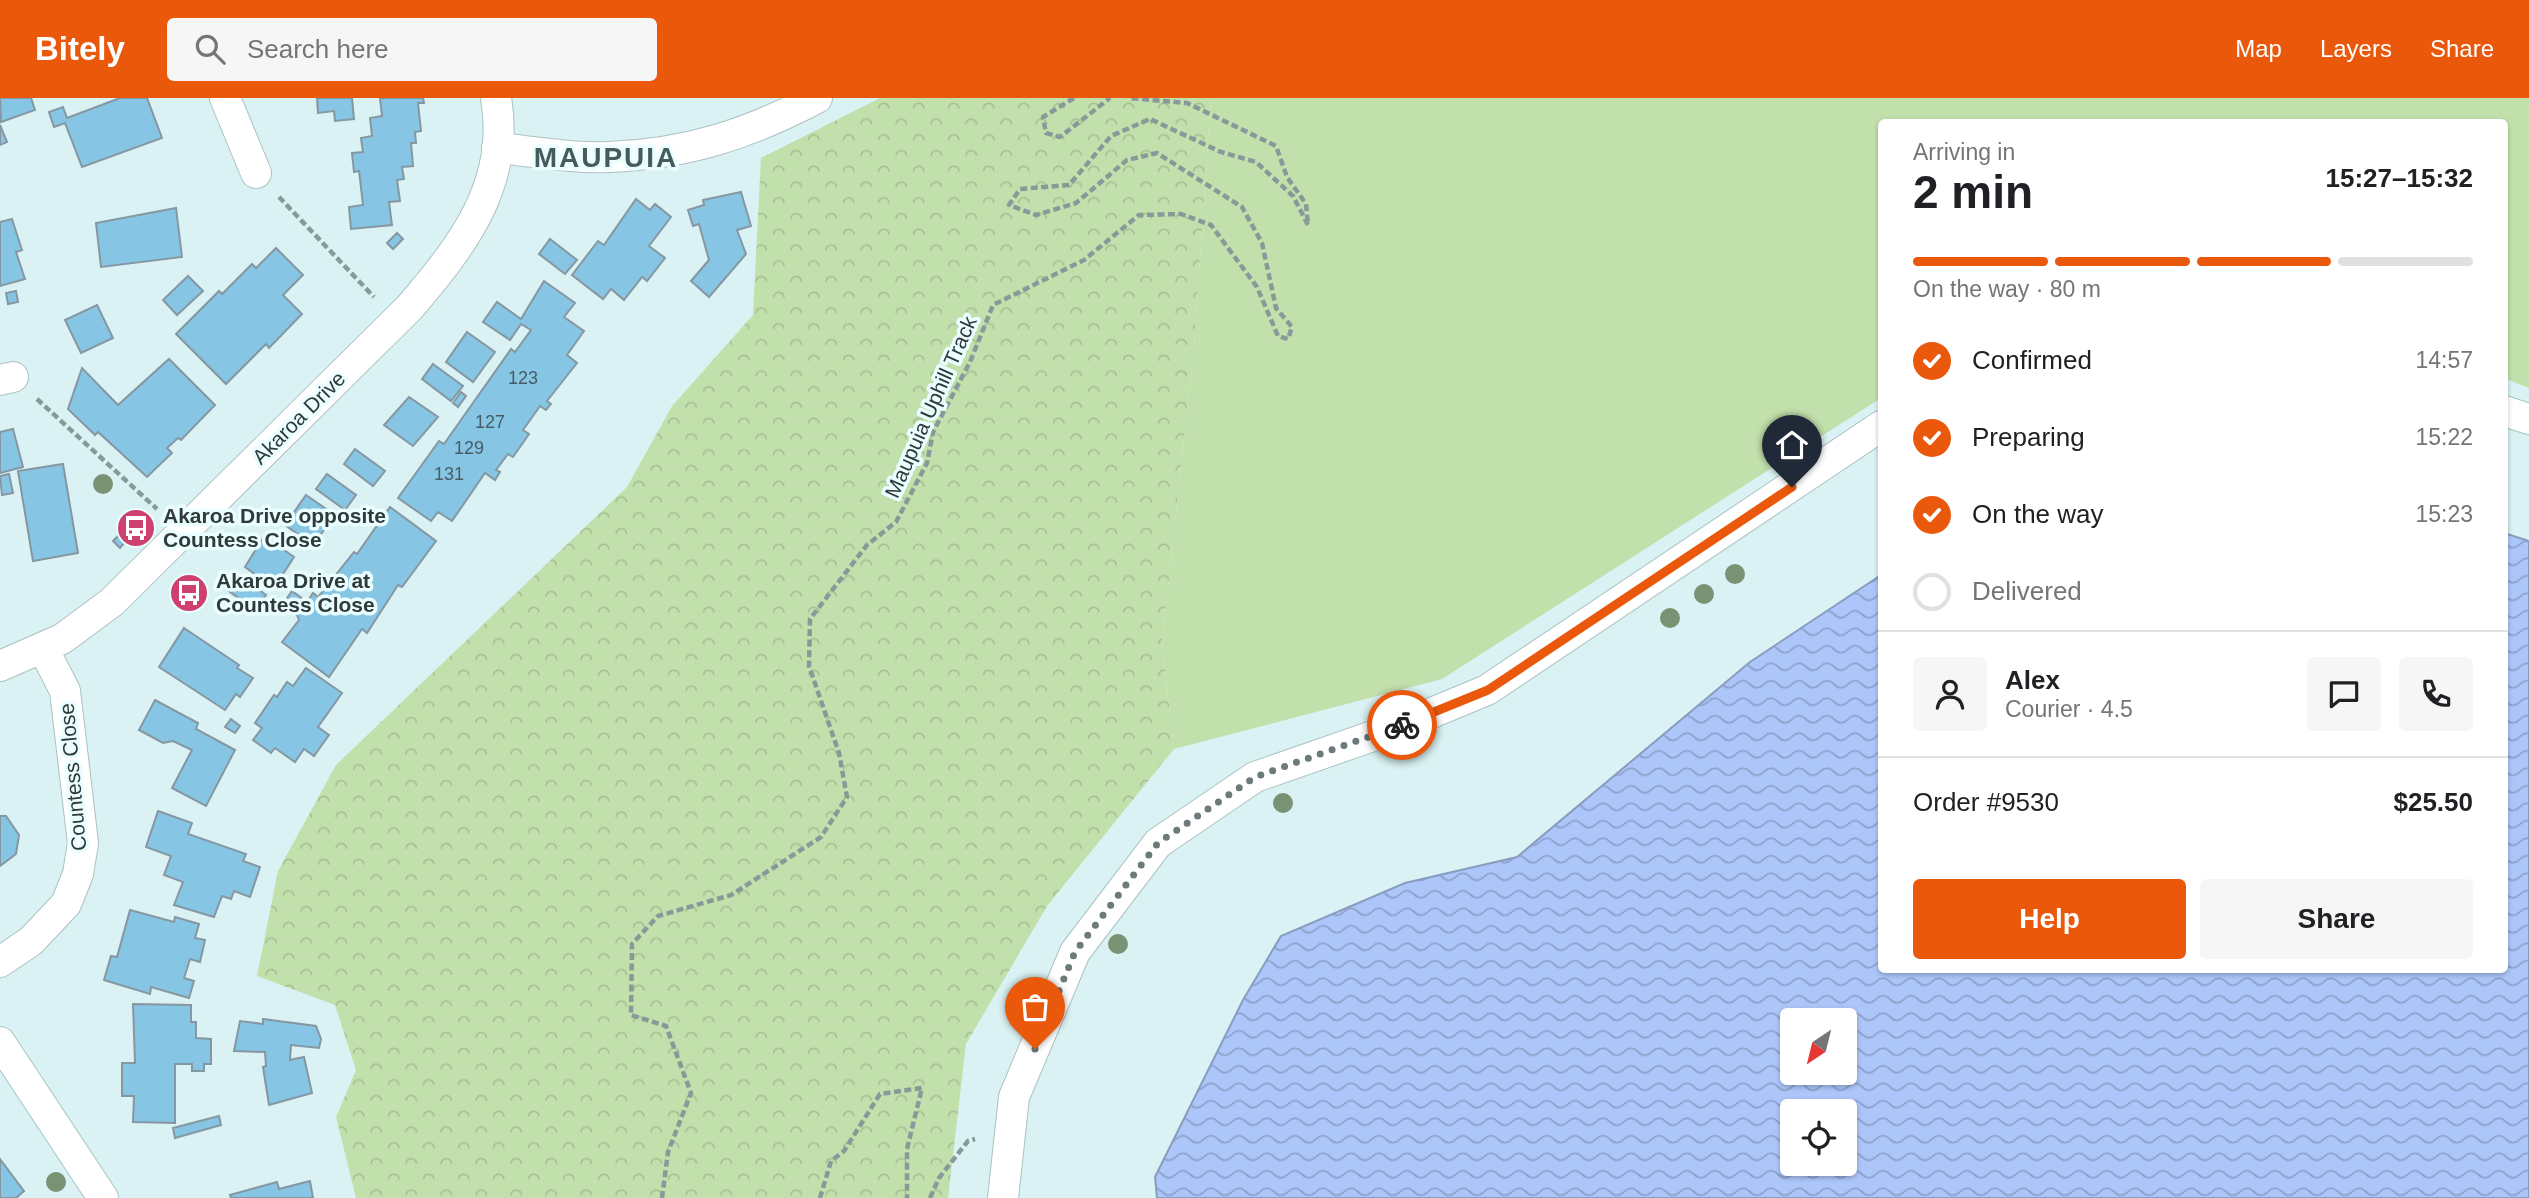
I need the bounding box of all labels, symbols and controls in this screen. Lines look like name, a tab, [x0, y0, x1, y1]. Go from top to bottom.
search box	[167, 18, 657, 81]
text: Bitely	[35, 30, 125, 67]
icon: search	[191, 30, 229, 68]
text: Search here	[247, 34, 389, 64]
text: Map	[2235, 35, 2282, 62]
text: Layers	[2320, 35, 2392, 62]
text: Share	[2430, 35, 2494, 62]
text: Arriving in	[1913, 139, 2015, 165]
district label: MAUPUIA	[534, 142, 678, 173]
text: 15:27–15:32	[2326, 163, 2473, 193]
text: 2 min	[1913, 166, 2033, 218]
text: On the way · 80 m	[1913, 276, 2101, 302]
street label: Maupuia Uphill Track	[880, 312, 981, 501]
icon: check	[1913, 342, 1951, 380]
text: Confirmed	[1972, 345, 2092, 375]
text: 14:57	[2415, 347, 2473, 373]
street label: Akaroa Drive	[248, 367, 350, 469]
house number: 123	[508, 368, 538, 388]
house number: 127	[475, 412, 505, 432]
pin	[1762, 415, 1822, 487]
icon: check	[1913, 419, 1951, 457]
text: Preparing	[1972, 422, 2085, 452]
text: 15:22	[2415, 424, 2473, 450]
icon: home	[1773, 426, 1811, 464]
house number: 129	[454, 438, 484, 458]
house number: 131	[434, 464, 464, 484]
icon: check	[1913, 496, 1951, 534]
text: On the way	[1972, 499, 2104, 529]
text: 15:23	[2415, 501, 2473, 527]
place label: Akaroa Drive opposite Countess Close	[163, 504, 386, 551]
bus stop icon: Akaroa Drive opposite Countess Close	[115, 507, 157, 549]
place label: Akaroa Drive at Countess Close	[216, 569, 375, 616]
bus stop icon: Akaroa Drive at Countess Close	[168, 572, 210, 614]
text: Delivered	[1972, 576, 2082, 606]
button: person	[1913, 657, 1987, 731]
button: chat	[2307, 657, 2381, 731]
button: phone	[2399, 657, 2473, 731]
text: Alex	[2005, 665, 2060, 695]
courier	[1367, 690, 1437, 760]
text: Courier · 4.5	[2005, 696, 2133, 722]
street label: Countess Close	[55, 702, 90, 852]
icon: bike	[1383, 706, 1421, 744]
text: Order #9530	[1913, 787, 2059, 817]
text: $25.50	[2393, 787, 2473, 817]
button: Help	[1913, 879, 2186, 959]
button: Share	[2200, 879, 2473, 959]
pin	[1005, 977, 1065, 1049]
icon: bag	[1016, 988, 1054, 1026]
north arrow	[1780, 1008, 1857, 1085]
map controls	[1780, 1008, 1857, 1176]
button: locate	[1780, 1099, 1857, 1176]

